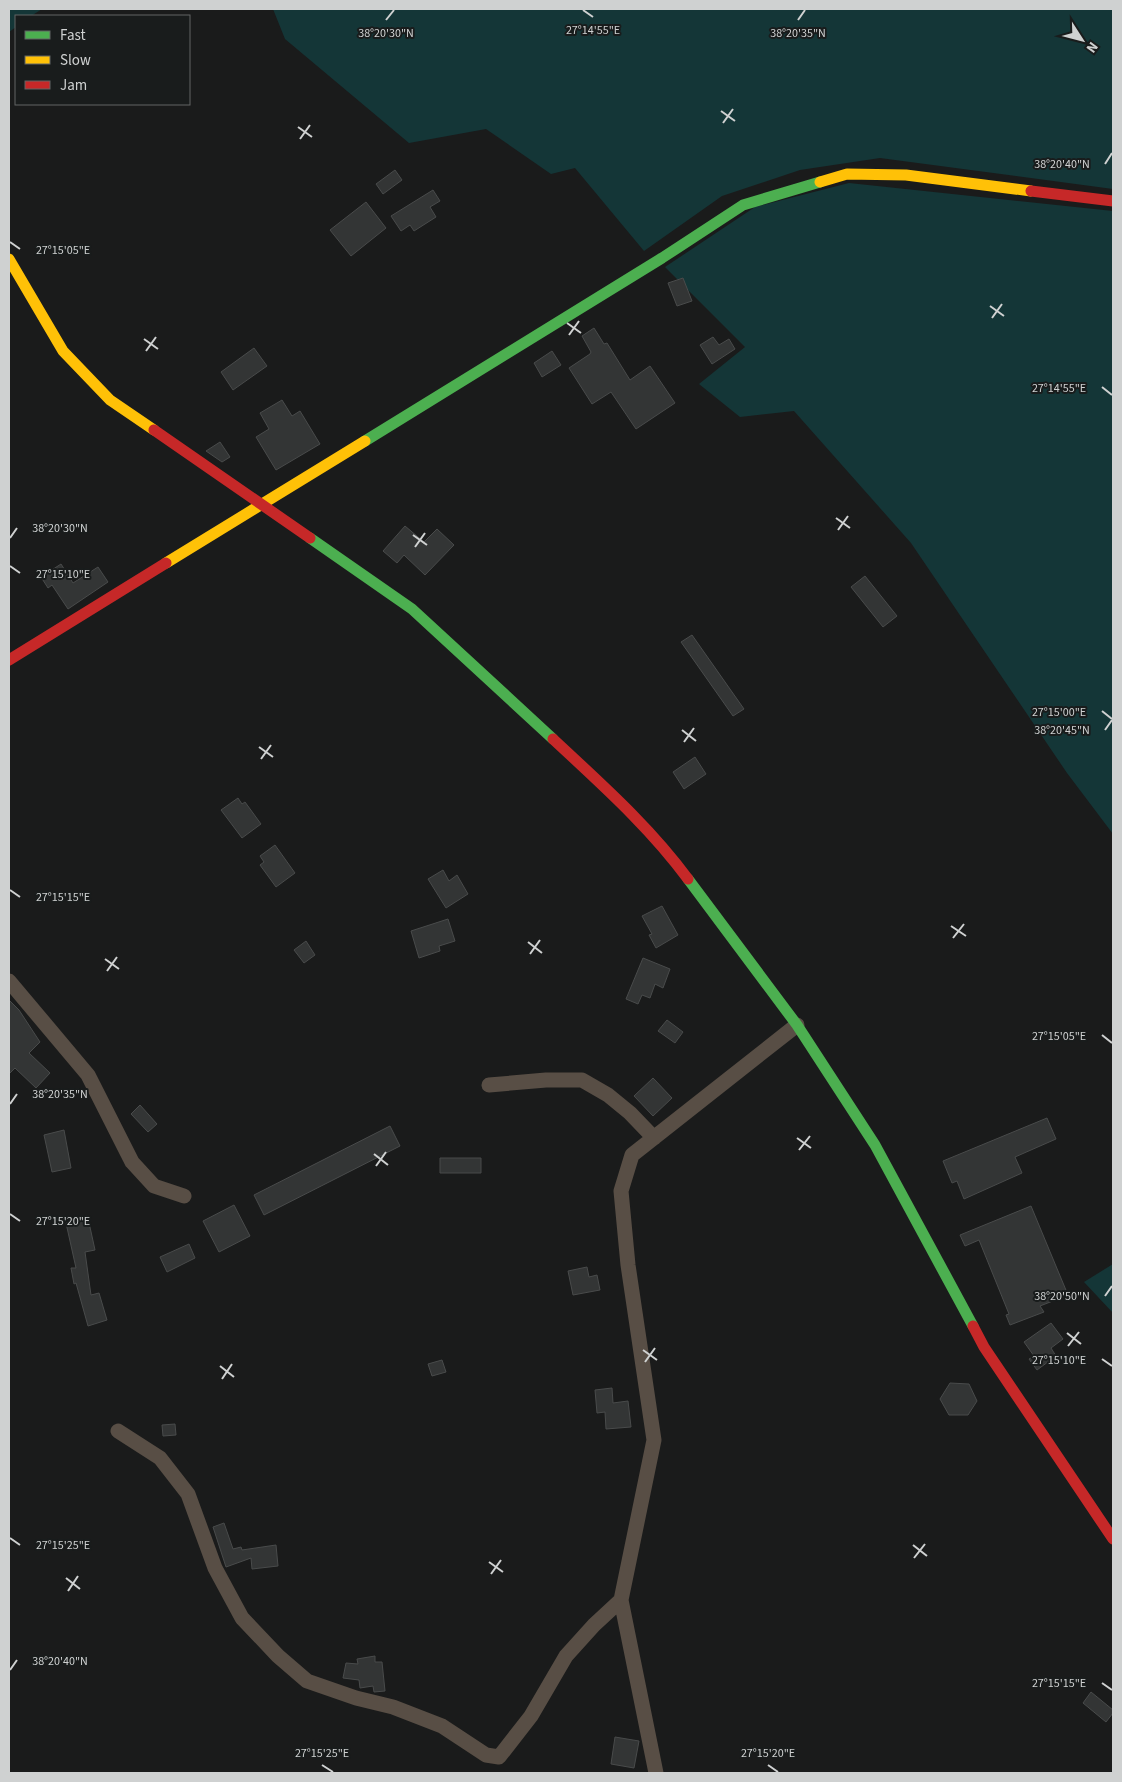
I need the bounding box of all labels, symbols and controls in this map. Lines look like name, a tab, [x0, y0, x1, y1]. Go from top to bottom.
legend	[15, 15, 190, 105]
north arrow	[1057, 15, 1107, 65]
text: 27°14'55"E	[566, 22, 620, 39]
text: Fast	[60, 25, 86, 46]
text: 38°20'30"N	[358, 25, 414, 42]
text: 38°20'35"N	[770, 25, 826, 42]
text: N	[1081, 37, 1103, 57]
text: Slow	[60, 50, 91, 71]
text: Jam	[60, 75, 87, 96]
text: 38°20'40"N	[1034, 156, 1090, 173]
text: 27°15'05"E	[36, 242, 90, 259]
text: 27°14'55"E	[1032, 380, 1086, 397]
text: 38°20'30"N	[32, 520, 88, 537]
text: 27°15'10"E	[36, 566, 90, 583]
text: 27°15'00"E	[1032, 704, 1086, 721]
text: 38°20'45"N	[1034, 722, 1090, 739]
text: 27°15'15"E	[36, 889, 90, 906]
text: 27°15'05"E	[1032, 1028, 1086, 1045]
text: 38°20'35"N	[32, 1086, 88, 1103]
text: 27°15'20"E	[36, 1213, 90, 1230]
text: 38°20'50"N	[1034, 1288, 1090, 1305]
text: 27°15'10"E	[1032, 1352, 1086, 1369]
text: 27°15'25"E	[36, 1537, 90, 1554]
text: 38°20'40"N	[32, 1653, 88, 1670]
text: 27°15'15"E	[1032, 1675, 1086, 1692]
text: 27°15'25"E	[295, 1745, 349, 1762]
text: 27°15'20"E	[741, 1745, 795, 1762]

